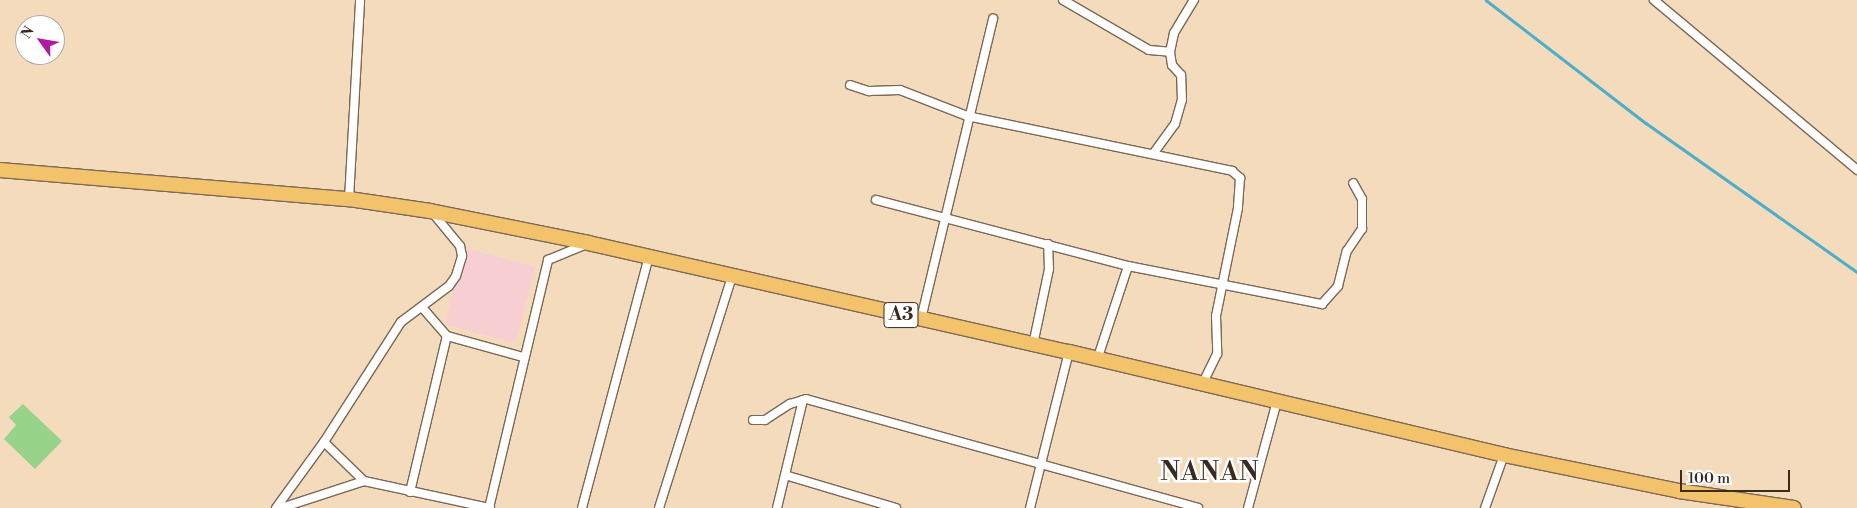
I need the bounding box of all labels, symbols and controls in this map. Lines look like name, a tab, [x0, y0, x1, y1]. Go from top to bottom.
north arrow	[15, 15, 65, 65]
text: N	[18, 23, 39, 42]
road number: A3	[882, 298, 920, 332]
district label: NANAN	[1160, 458, 1260, 488]
scale bar	[1682, 460, 1792, 492]
text: 100 m	[1688, 469, 1730, 488]

